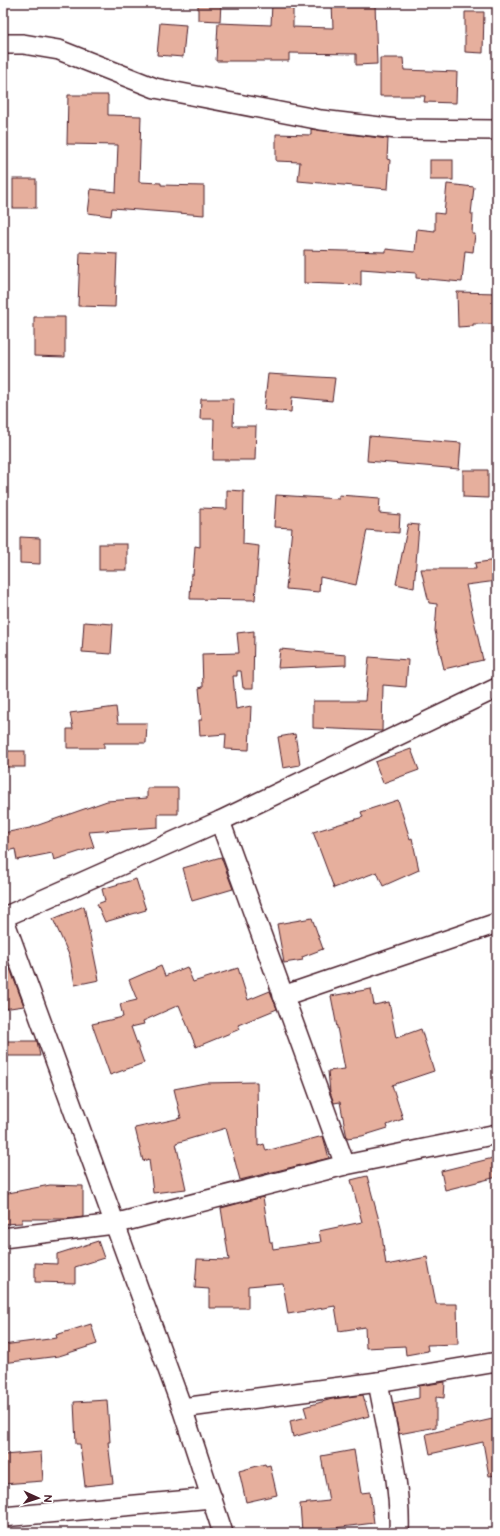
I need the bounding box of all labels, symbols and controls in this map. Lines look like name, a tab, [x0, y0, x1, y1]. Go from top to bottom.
north arrow	[18, 1478, 58, 1518]
text: N	[41, 1494, 54, 1503]

